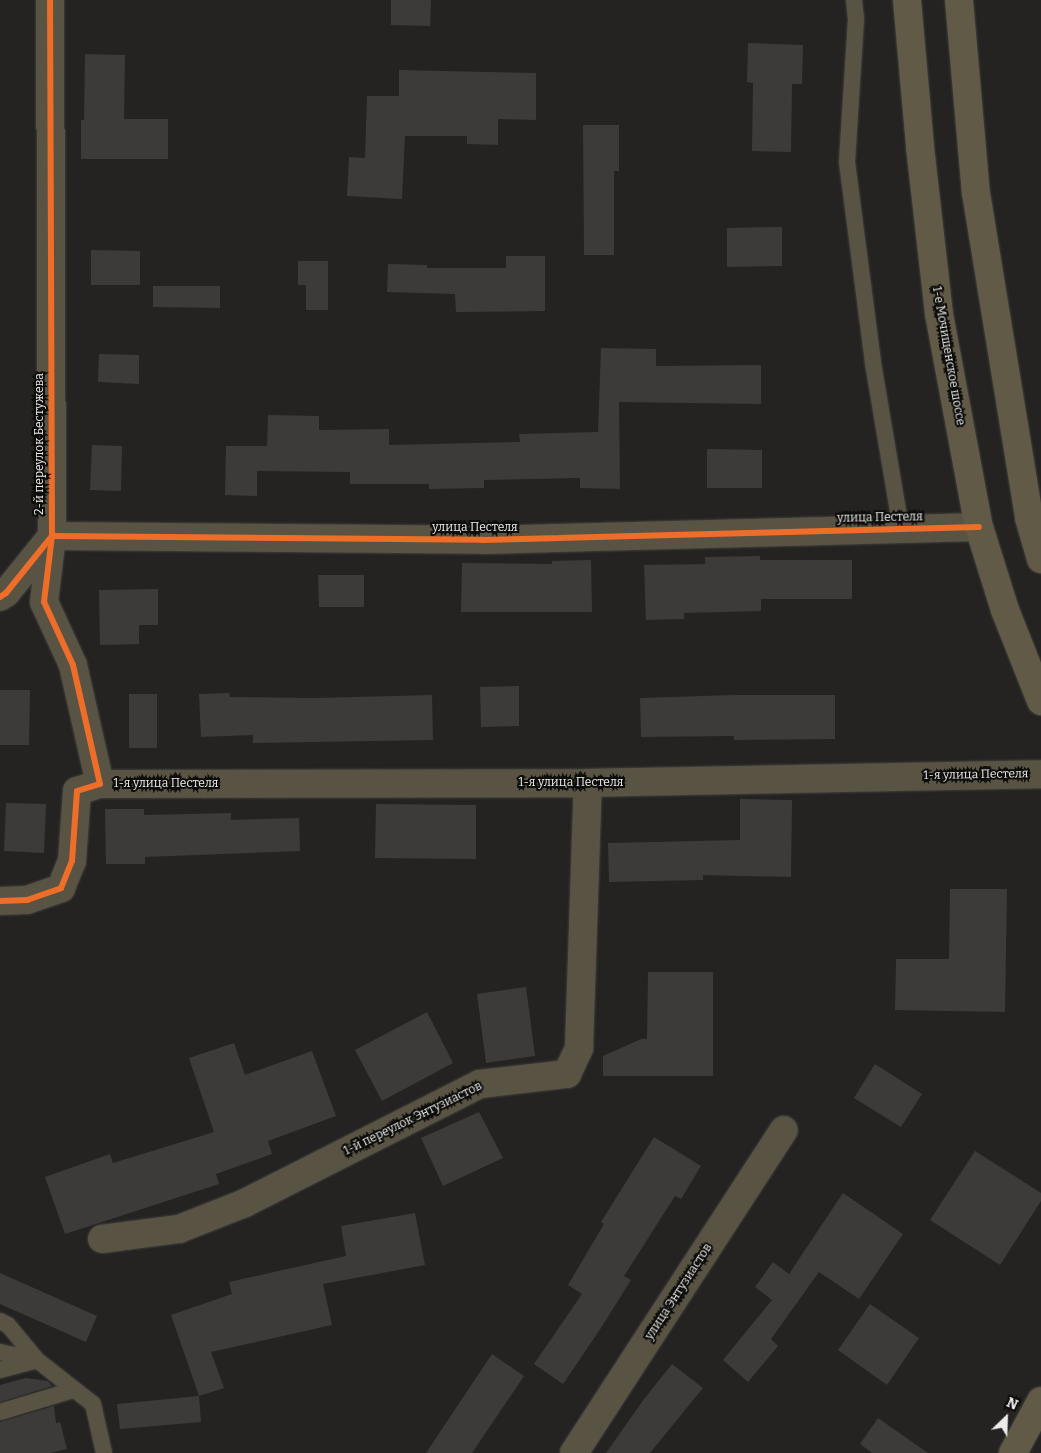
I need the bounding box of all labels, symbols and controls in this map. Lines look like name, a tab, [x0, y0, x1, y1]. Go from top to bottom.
street label: 1-е Мочищенское шоссе	[929, 285, 967, 427]
street label: 2-й переулок Бестужева	[33, 373, 47, 515]
street label: улица Пестеля	[837, 510, 923, 526]
street label: улица Пестеля	[432, 521, 518, 535]
street label: 1-я улица Пестеля	[923, 767, 1029, 783]
street label: 1-я улица Пестеля	[519, 776, 623, 790]
street label: 1-я улица Пестеля	[114, 777, 218, 791]
street label: 1-й переулок Энтузиастов	[342, 1079, 484, 1159]
street label: улица Энтузиастов	[643, 1241, 715, 1343]
north arrow	[981, 1393, 1031, 1443]
text: N	[1004, 1394, 1021, 1414]

